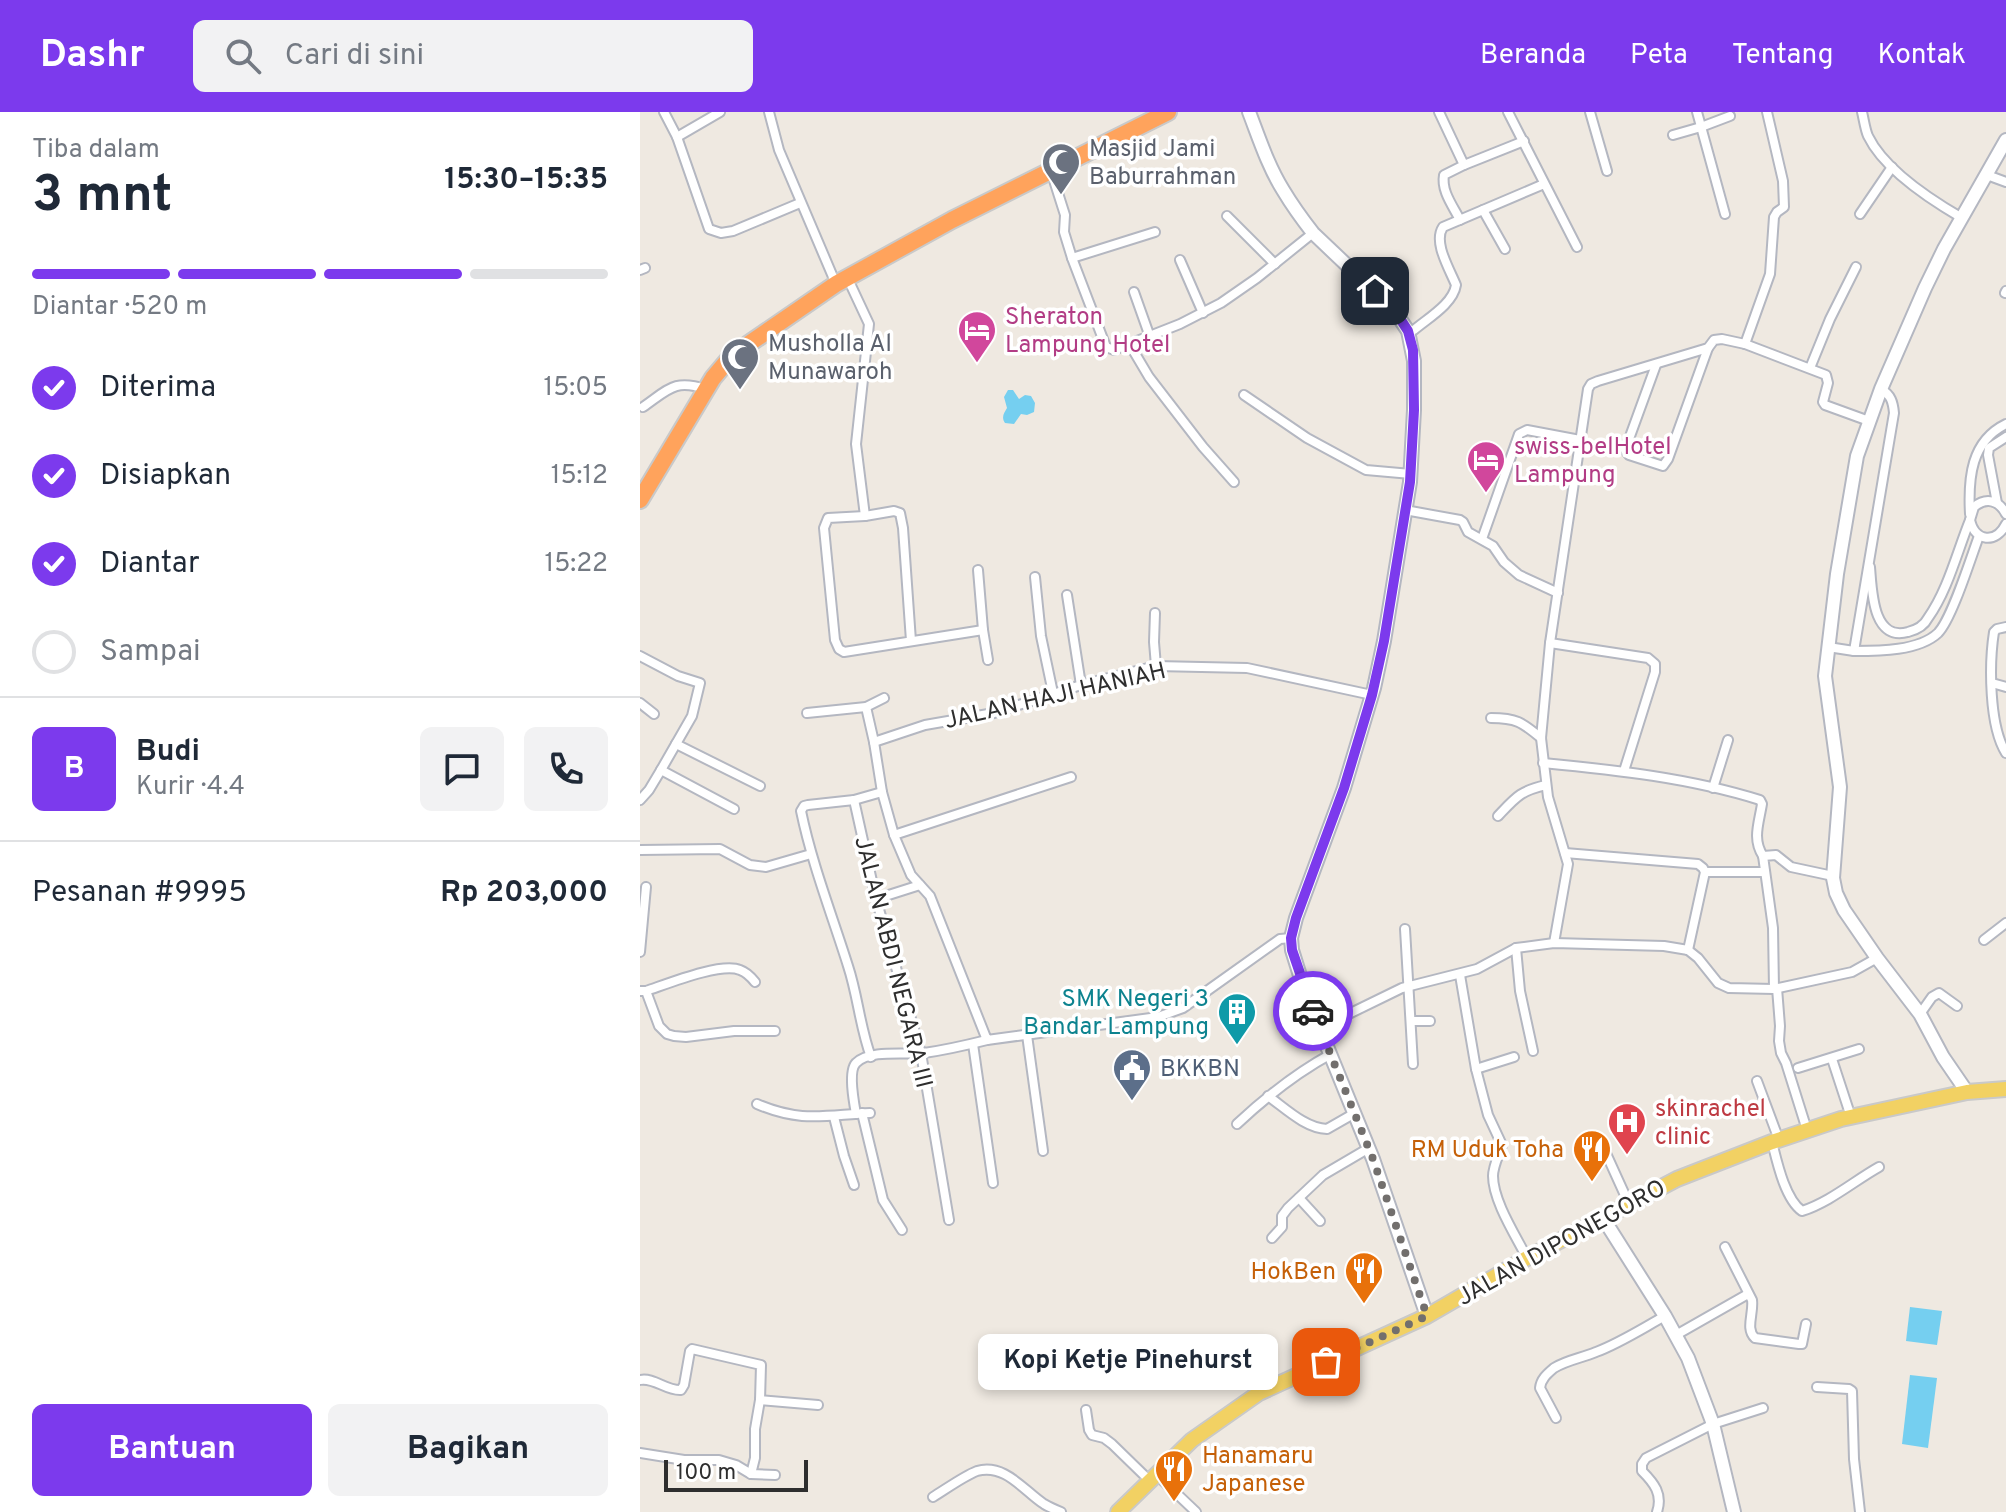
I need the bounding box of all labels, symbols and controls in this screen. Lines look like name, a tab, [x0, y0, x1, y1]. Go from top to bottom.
search box	[193, 20, 753, 92]
text: Dashr	[40, 32, 145, 81]
icon: search	[221, 34, 265, 78]
text: Cari di sini	[285, 38, 424, 75]
text: Beranda	[1480, 38, 1586, 74]
text: Peta	[1630, 38, 1688, 74]
text: Tentang	[1732, 38, 1833, 74]
text: Kontak	[1877, 38, 1966, 74]
text: Tiba dalam	[32, 134, 160, 167]
place label: Masjid Jami Baburrahman	[1089, 135, 1236, 193]
mosque icon: Masjid Jami Baburrahman	[1040, 141, 1082, 196]
text: 15:30–15:35	[444, 162, 608, 199]
text: 3 mnt	[32, 164, 172, 230]
pin	[1341, 257, 1409, 325]
icon: home	[1353, 269, 1397, 313]
text: Diantar · 520 m	[32, 291, 207, 324]
place label: Sheraton Lampung Hotel	[1005, 303, 1170, 361]
hotel icon: Sheraton Lampung Hotel	[956, 309, 998, 364]
place label: Musholla Al Munawaroh	[768, 330, 893, 388]
mosque icon: Musholla Al Munawaroh	[719, 336, 761, 391]
icon: check	[32, 366, 76, 410]
text: Diterima	[100, 370, 216, 407]
text: 15:05	[543, 372, 608, 405]
place label: swiss-belHotel Lampung	[1514, 433, 1671, 491]
hotel icon: swiss-belHotel Lampung	[1465, 439, 1507, 494]
icon: check	[32, 454, 76, 498]
text: Disiapkan	[100, 458, 231, 495]
text: 15:12	[551, 460, 608, 493]
icon: check	[32, 542, 76, 586]
text: Diantar	[100, 546, 200, 583]
text: 15:22	[544, 548, 608, 581]
text: Sampai	[100, 634, 201, 671]
street label: JALAN HAJI HANIAH	[942, 657, 1169, 737]
button: chat	[420, 727, 504, 811]
button: phone	[524, 727, 608, 811]
text: Budi	[136, 734, 200, 771]
text: B	[64, 751, 84, 788]
text: Kurir · 4.4	[136, 771, 245, 804]
street label: JALAN ABDI NEGARA III	[846, 833, 938, 1091]
text: Pesanan #9995	[32, 875, 247, 912]
text: Rp 203,000	[440, 875, 608, 912]
courier	[1273, 971, 1353, 1051]
place label: SMK Negeri 3 Bandar Lampung	[1023, 985, 1209, 1043]
icon: car	[1291, 989, 1335, 1033]
building icon: SMK Negeri 3 Bandar Lampung	[1216, 991, 1258, 1046]
public building icon: BKKBN	[1111, 1047, 1153, 1102]
place label: BKKBN	[1160, 1055, 1240, 1085]
place label: skinrachel clinic	[1655, 1095, 1766, 1153]
hospital icon: skinrachel clinic	[1606, 1101, 1648, 1156]
restaurant icon: RM Uduk Toha	[1571, 1128, 1613, 1183]
place label: RM Uduk Toha	[1411, 1136, 1564, 1166]
street label: JALAN DIPONEGORO	[1452, 1174, 1671, 1314]
restaurant icon: HokBen	[1343, 1250, 1385, 1305]
place label: HokBen	[1250, 1258, 1336, 1288]
pin	[1292, 1328, 1360, 1396]
callout: Kopi Ketje Pinehurst	[978, 1334, 1278, 1390]
icon: bag	[1304, 1340, 1348, 1384]
text: Kopi Ketje Pinehurst	[1004, 1345, 1252, 1378]
button: Bantuan	[32, 1404, 312, 1496]
button: Bagikan	[328, 1404, 608, 1496]
place label: Hanamaru Japanese	[1202, 1442, 1314, 1500]
restaurant icon: Hanamaru Japanese	[1153, 1448, 1195, 1503]
scale bar	[664, 1456, 808, 1492]
text: 100 m	[676, 1460, 736, 1487]

